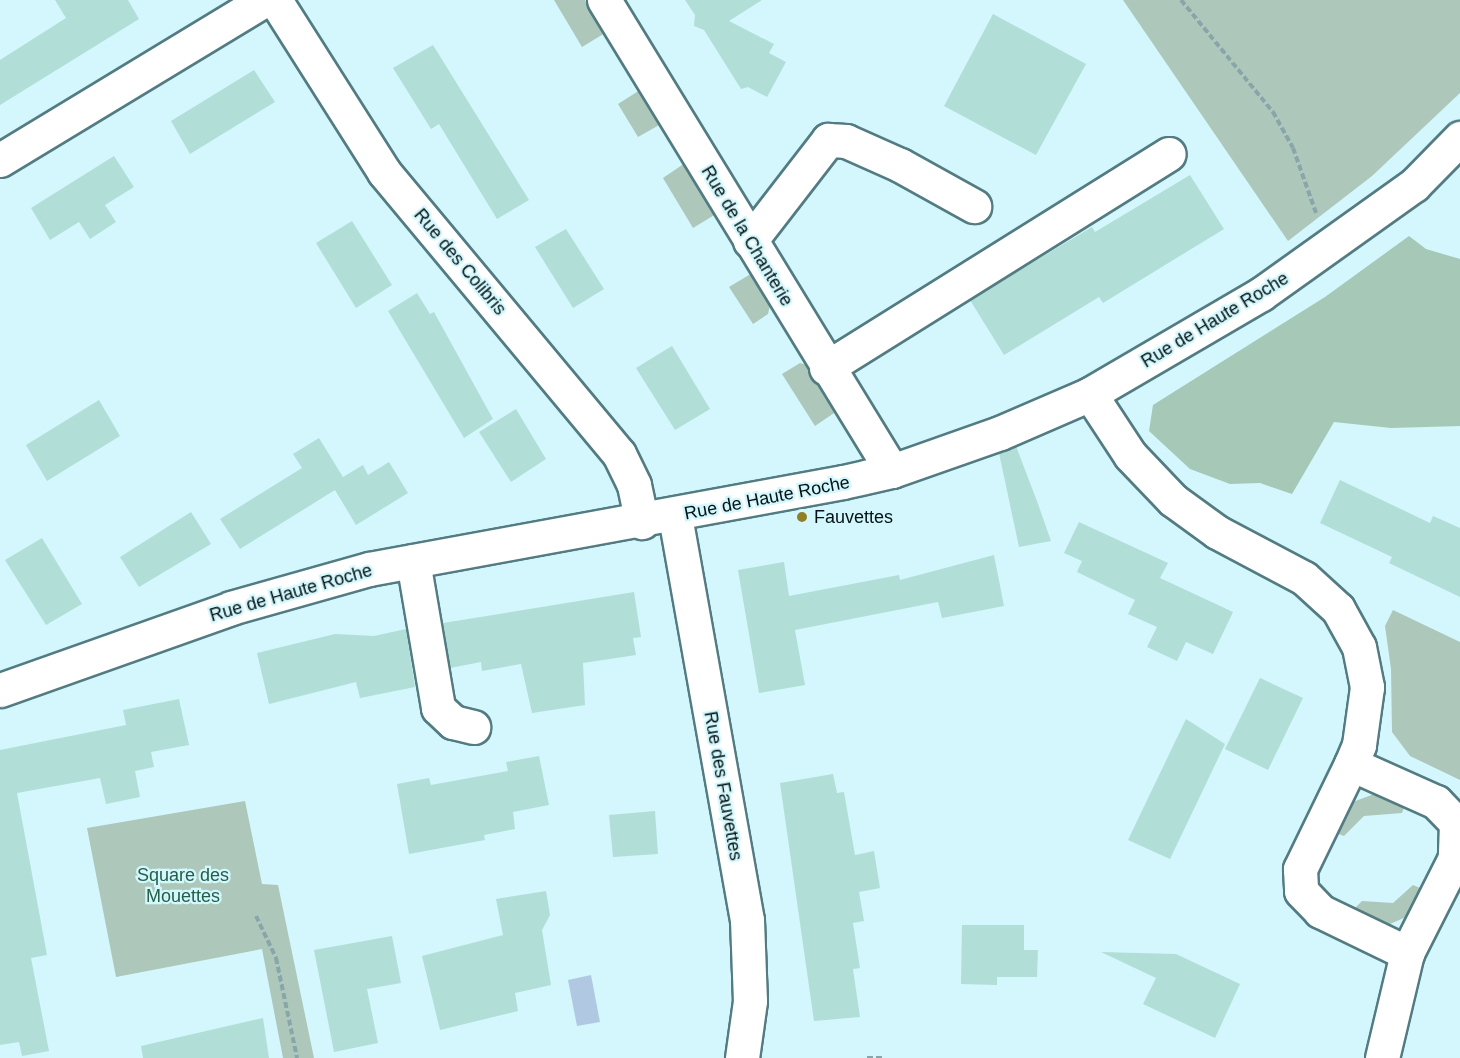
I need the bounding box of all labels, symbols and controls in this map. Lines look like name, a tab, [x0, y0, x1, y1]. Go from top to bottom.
street label: Rue de la Chanterie	[697, 162, 797, 310]
street label: Rue des Colibris	[409, 204, 511, 320]
street label: Rue de Haute Roche	[1137, 267, 1293, 373]
street label: Rue de Haute Roche	[682, 471, 852, 525]
place label: Fauvettes	[814, 506, 893, 528]
marker: Fauvettes	[795, 510, 809, 524]
street label: Rue de Haute Roche	[207, 559, 375, 627]
street label: Rue des Fauvettes	[699, 710, 747, 862]
park label: Square des Mouettes	[137, 865, 229, 908]

